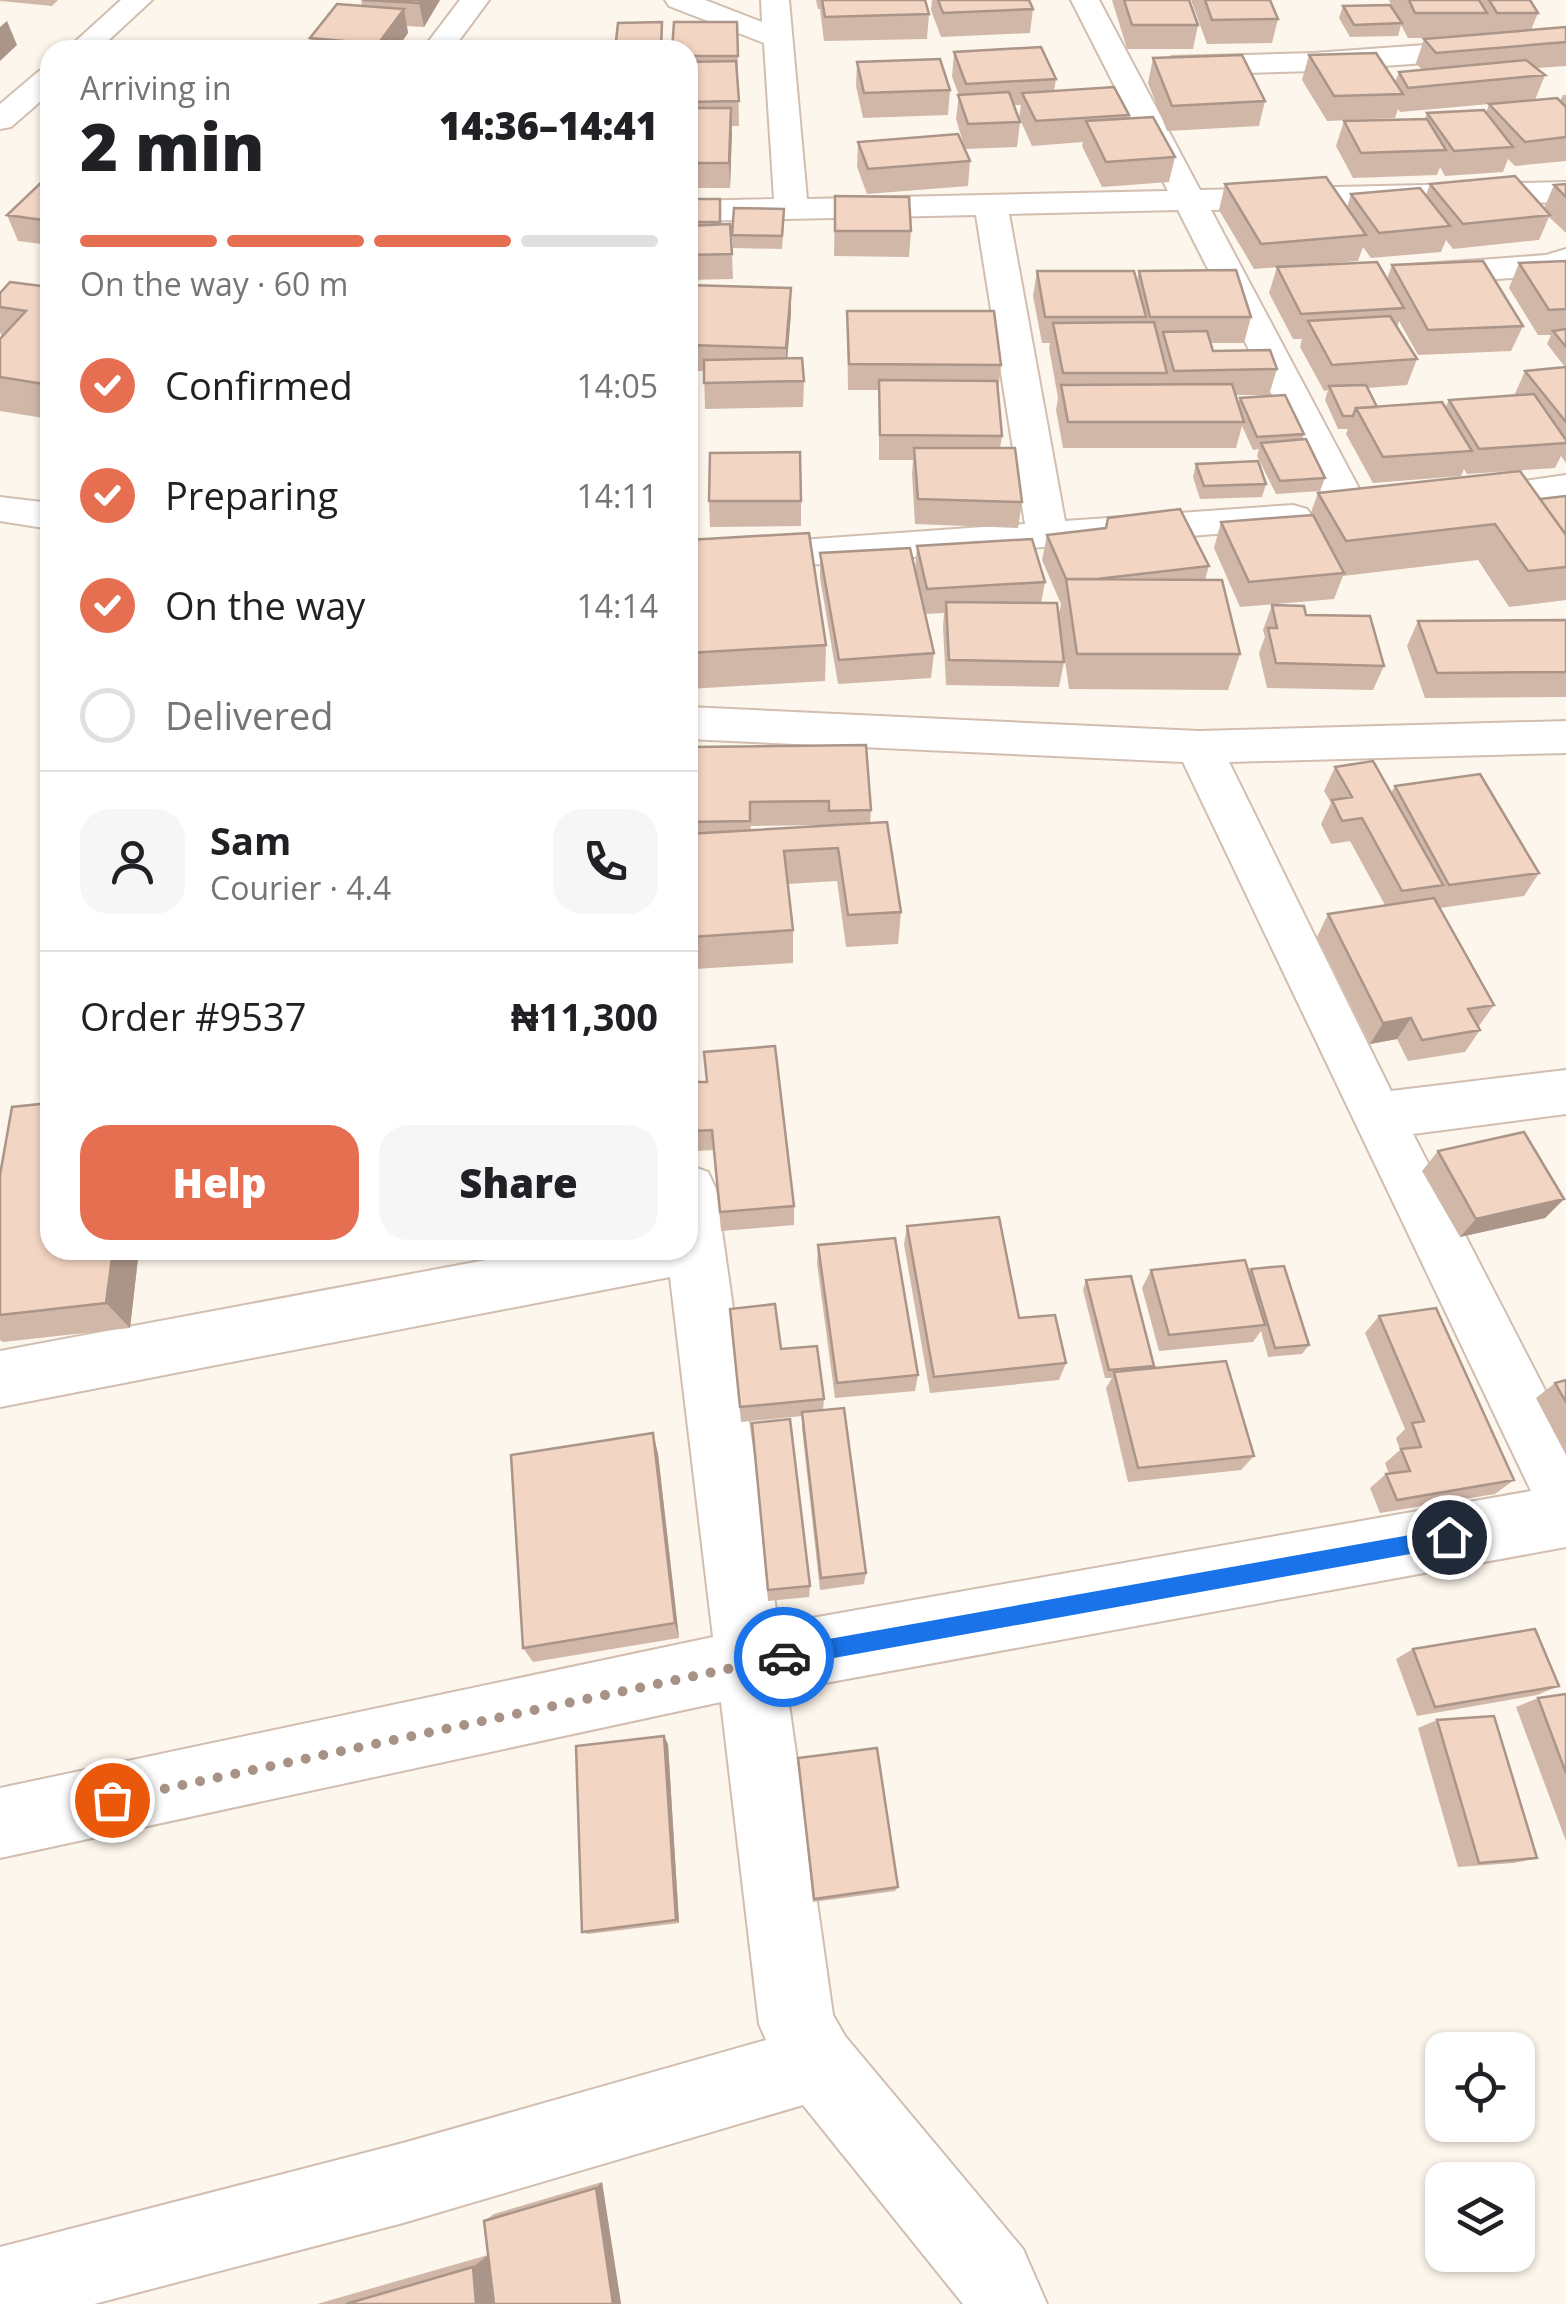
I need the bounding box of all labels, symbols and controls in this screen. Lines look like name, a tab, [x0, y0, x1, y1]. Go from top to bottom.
text: Arriving in	[80, 66, 232, 109]
text: 14:36–14:41	[439, 99, 658, 151]
text: 2 min	[80, 102, 265, 190]
text: On the way · 60 m	[80, 262, 348, 305]
icon: check	[80, 358, 135, 413]
text: Confirmed	[165, 359, 353, 411]
text: 14:05	[576, 364, 658, 407]
icon: check	[80, 468, 135, 523]
text: Preparing	[165, 469, 338, 521]
text: 14:11	[576, 474, 658, 517]
icon: check	[80, 578, 135, 633]
text: On the way	[165, 579, 365, 631]
text: 14:14	[576, 584, 658, 627]
text: Delivered	[165, 689, 334, 741]
button: person	[80, 809, 185, 914]
button: phone	[553, 809, 658, 914]
text: Sam	[210, 814, 291, 866]
text: Courier · 4.4	[210, 866, 391, 909]
text: Order #9537	[80, 990, 307, 1042]
text: ₦11,300	[511, 990, 658, 1042]
button: Help	[80, 1125, 359, 1240]
button: Share	[379, 1125, 658, 1240]
pin	[1407, 1495, 1492, 1580]
icon: home	[1422, 1510, 1477, 1565]
courier	[734, 1607, 834, 1707]
icon: car	[757, 1630, 812, 1685]
pin	[70, 1758, 155, 1843]
icon: bag	[85, 1773, 140, 1828]
map controls	[1425, 2032, 1535, 2272]
button: locate	[1425, 2032, 1535, 2142]
button: layers	[1425, 2162, 1535, 2272]

